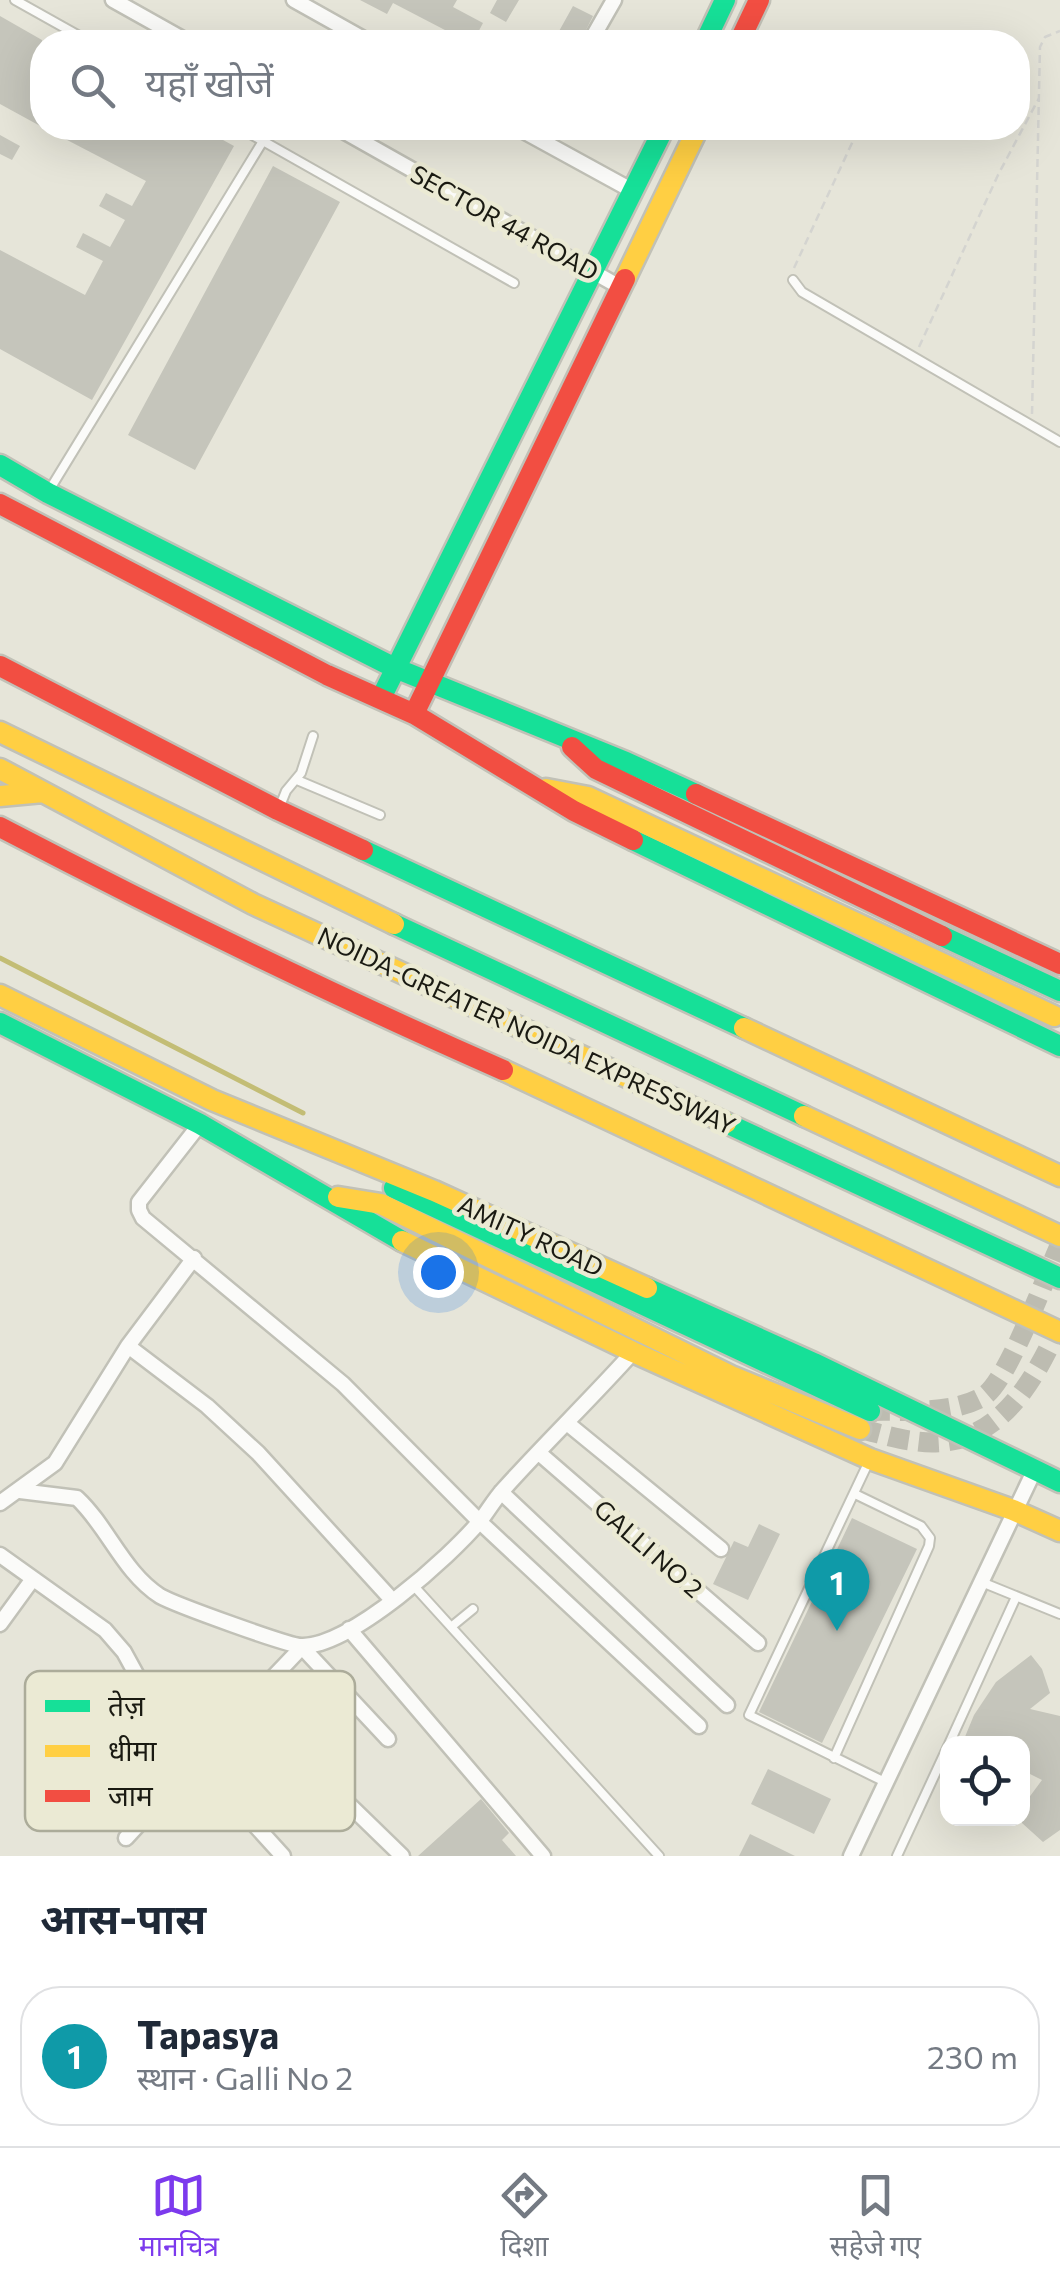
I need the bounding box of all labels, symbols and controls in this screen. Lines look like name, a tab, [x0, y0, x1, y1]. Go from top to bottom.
search box	[30, 30, 1030, 140]
icon: search	[65, 58, 120, 113]
text: यहाँ खोजें	[145, 58, 273, 105]
street label: SECTOR 44 ROAD	[406, 158, 604, 286]
street label: NOIDA-GREATER NOIDA EXPRESSWAY	[313, 920, 741, 1140]
street label: AMITY ROAD	[454, 1188, 608, 1282]
your location	[413, 1247, 464, 1298]
street label: GALLI NO 2	[589, 1493, 709, 1603]
pin: 1	[804, 1548, 870, 1631]
legend	[25, 1671, 355, 1831]
text: तेज़	[108, 1688, 146, 1722]
text: धीमा	[108, 1733, 157, 1767]
map controls	[940, 1736, 1030, 1826]
button: locate	[940, 1736, 1030, 1826]
text: जाम	[108, 1778, 154, 1812]
text: आस-पास	[40, 1891, 206, 1943]
text: Tapasya	[137, 2010, 279, 2057]
text: 1	[67, 2036, 82, 2076]
text: 230 m	[927, 2036, 1018, 2076]
text: स्थान · Galli No 2	[137, 2057, 353, 2097]
tab: मानचित्र	[139, 2168, 219, 2267]
tab: दिशा	[497, 2168, 552, 2267]
tab: सहेजे गए	[830, 2168, 921, 2267]

